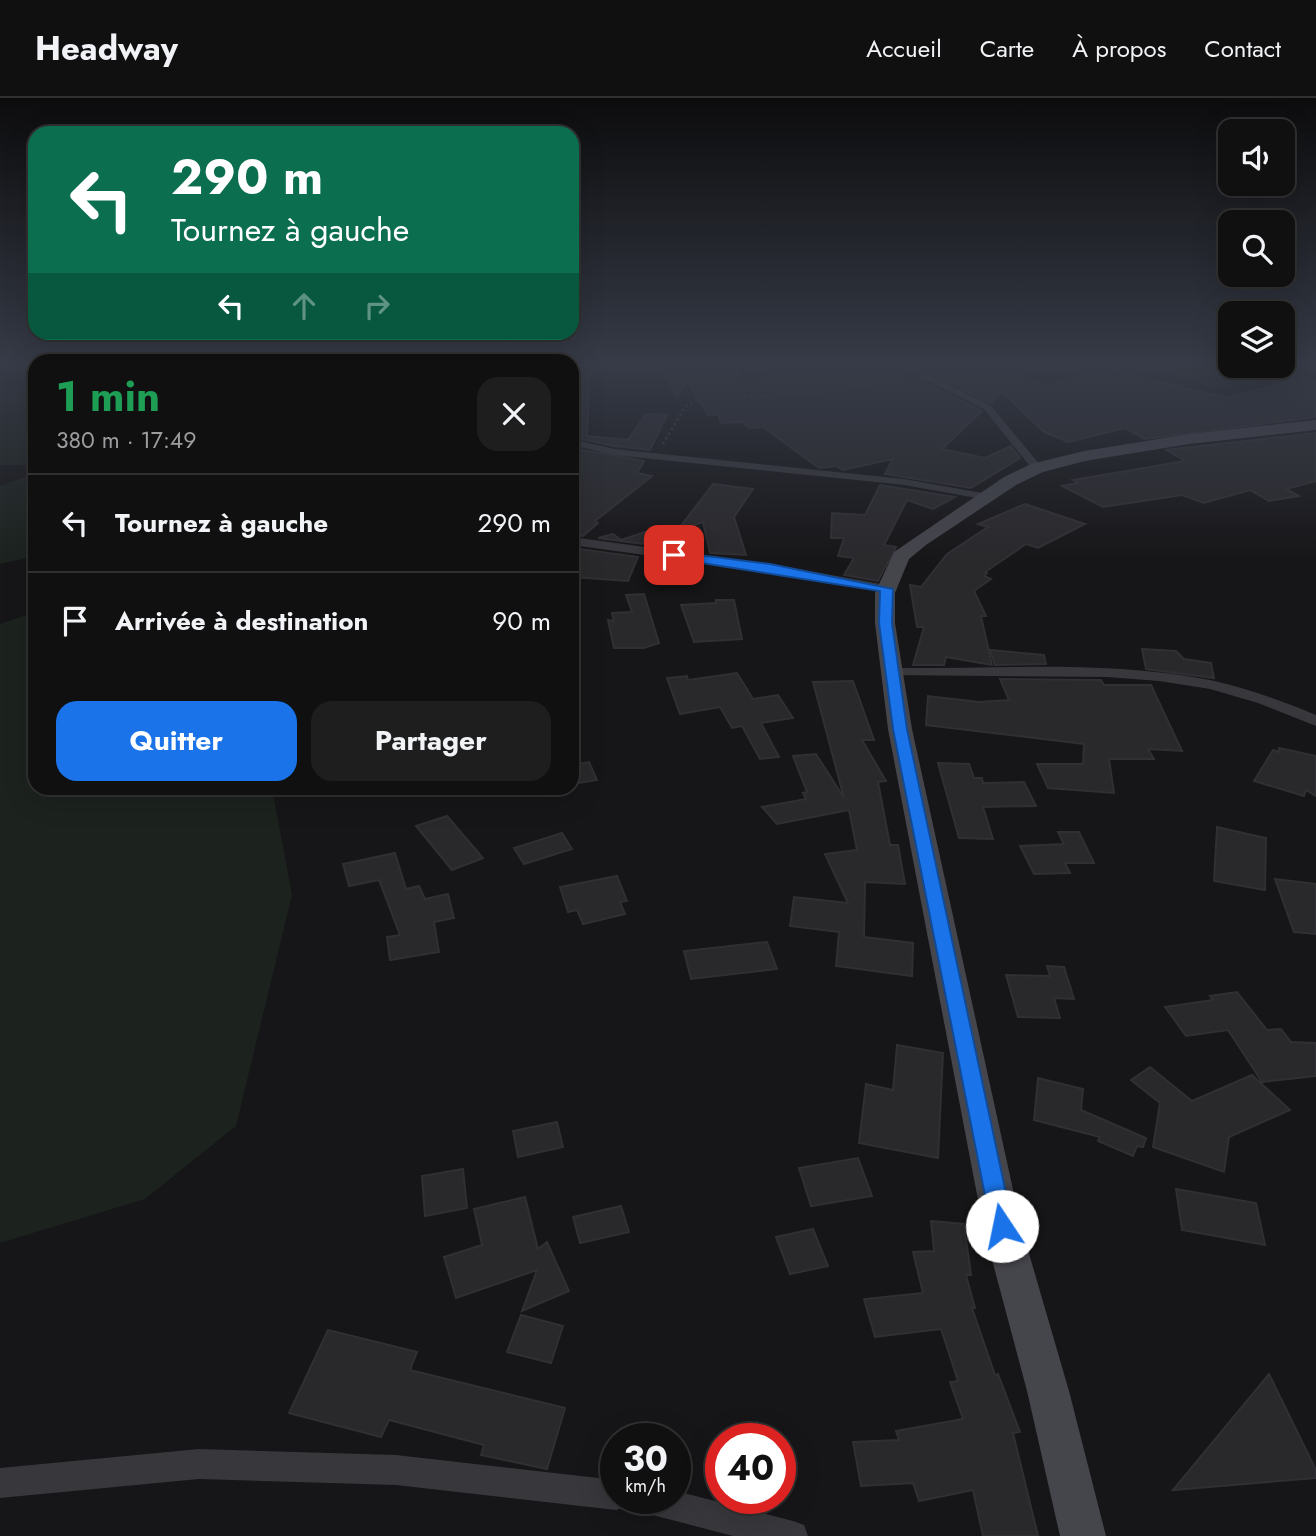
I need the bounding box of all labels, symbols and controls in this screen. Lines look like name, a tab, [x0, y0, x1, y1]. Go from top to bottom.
text: Headway	[35, 25, 178, 72]
text: Accueil	[866, 31, 942, 66]
text: Carte	[980, 31, 1034, 66]
text: À propos	[1072, 31, 1166, 66]
text: Contact	[1204, 31, 1281, 66]
map controls	[1218, 119, 1295, 378]
button: sound	[1218, 119, 1295, 196]
text: 290 m	[171, 142, 323, 212]
icon: left	[56, 154, 147, 245]
text: Tournez à gauche	[171, 207, 409, 253]
button: search	[1218, 210, 1295, 287]
icon: left	[212, 287, 250, 325]
icon: ahead	[285, 287, 323, 325]
icon: right	[358, 287, 396, 325]
button: layers	[1218, 301, 1295, 378]
text: 1 min	[56, 366, 160, 427]
button: close	[477, 377, 551, 451]
text: 380 m · 17:49	[56, 423, 196, 457]
icon: left	[56, 504, 94, 542]
text: Tournez à gauche	[115, 504, 328, 542]
text: 290 m	[478, 504, 551, 542]
pin	[644, 525, 704, 585]
icon: arrive	[655, 536, 693, 574]
icon: arrive	[56, 602, 94, 640]
text: Arrivée à destination	[115, 602, 368, 640]
text: 90 m	[492, 602, 551, 640]
button: Quitter	[56, 701, 297, 781]
button: Partager	[311, 701, 551, 781]
position arrow	[965, 1189, 1039, 1263]
speed limit sign: 40	[705, 1423, 796, 1514]
text: 30	[623, 1434, 668, 1484]
text: km/h	[625, 1473, 666, 1499]

